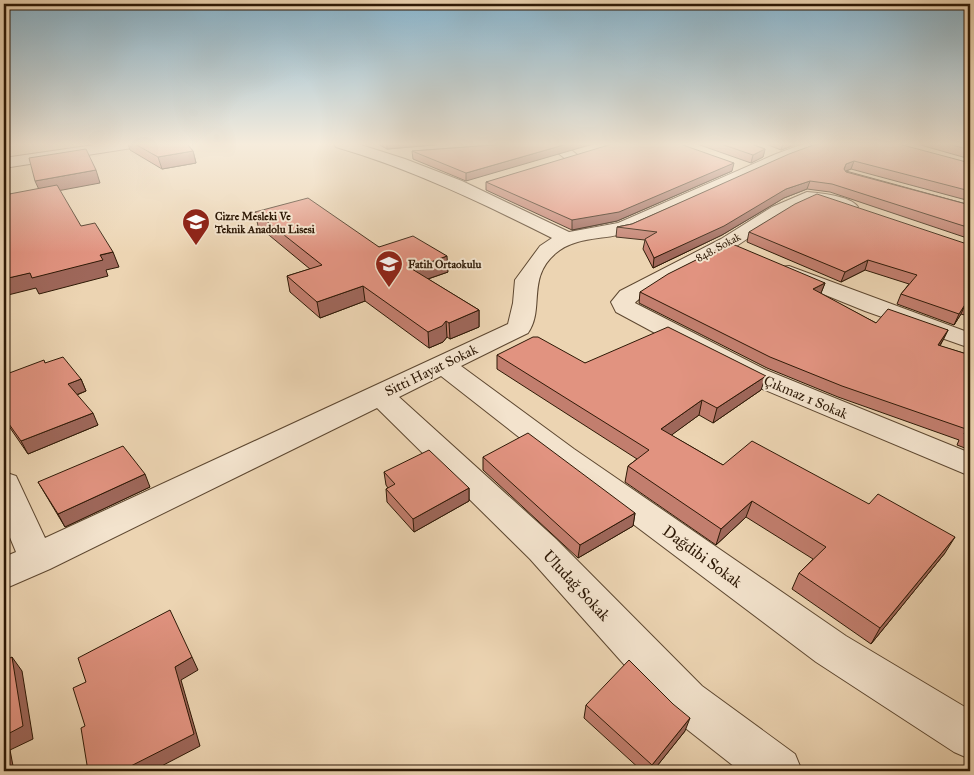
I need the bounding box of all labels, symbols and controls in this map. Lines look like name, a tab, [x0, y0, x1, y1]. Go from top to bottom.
school or university icon: Cizre Mesleki Ve Teknik Anadolu Lisesi	[181, 207, 211, 246]
place label: Cizre Mesleki Ve Teknik Anadolu Lisesi	[214, 210, 316, 236]
street label: 848. Sokak	[693, 230, 744, 265]
school or university icon: Fatih Ortaokulu	[374, 249, 404, 288]
place label: Fatih Ortaokulu	[408, 258, 481, 271]
street label: Sitti Hayat Sokak	[382, 340, 481, 400]
street label: Çıkmaz 1 Sokak	[761, 372, 851, 423]
street label: Dağdibi Sokak	[659, 521, 747, 593]
street label: Uludağ Sokak	[538, 546, 615, 626]

